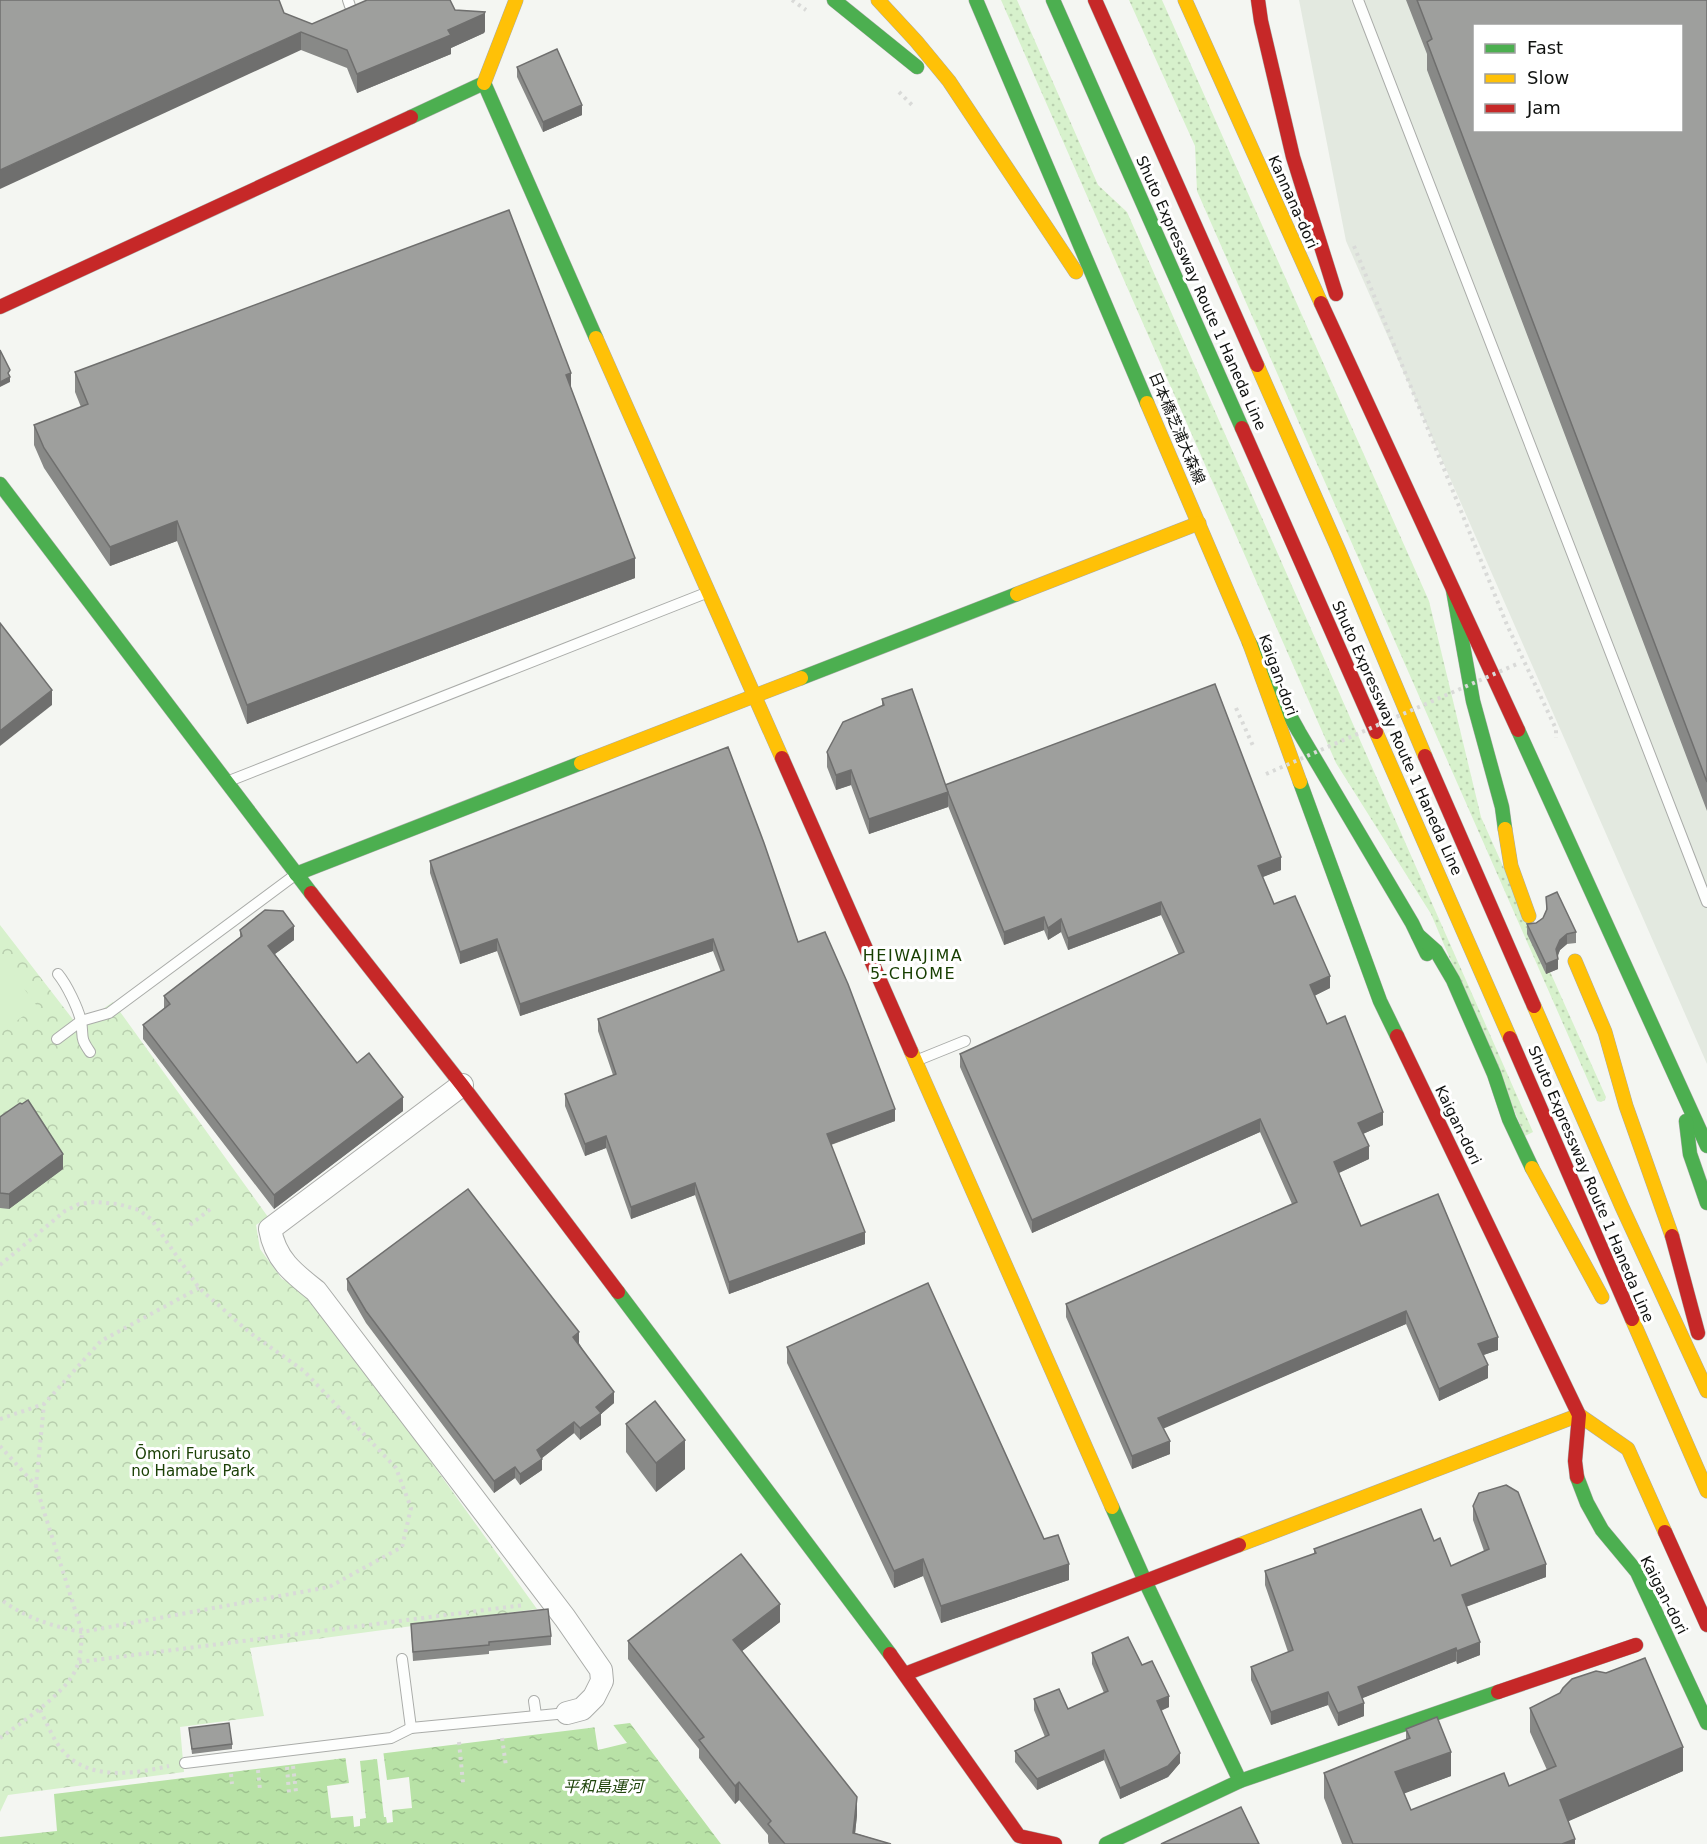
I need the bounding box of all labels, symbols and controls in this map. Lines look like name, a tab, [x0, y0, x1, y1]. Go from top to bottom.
legend	[1473, 24, 1683, 132]
text: Fast	[1527, 37, 1563, 58]
text: Slow	[1527, 67, 1569, 88]
text: Jam	[1526, 97, 1561, 118]
street label: Shuto Expressway Route 1 Haneda Line	[1132, 153, 1270, 433]
street label: Kannana-dori	[1264, 153, 1322, 251]
street label: 日本橋芝浦大森線	[1145, 369, 1209, 487]
street label: Shuto Expressway Route 1 Haneda Line	[1328, 598, 1466, 878]
street label: Kaigan-dori	[1255, 632, 1301, 718]
district label: HEIWAJIMA 5-CHOME	[863, 946, 963, 983]
street label: Shuto Expressway Route 1 Haneda Line	[1524, 1043, 1658, 1325]
street label: Kaigan-dori	[1431, 1083, 1485, 1167]
park label: Ōmori Furusato no Hamabe Park	[131, 1444, 255, 1480]
street label: Kaigan-dori	[1637, 1553, 1691, 1637]
water label: 平和島運河	[563, 1777, 646, 1796]

